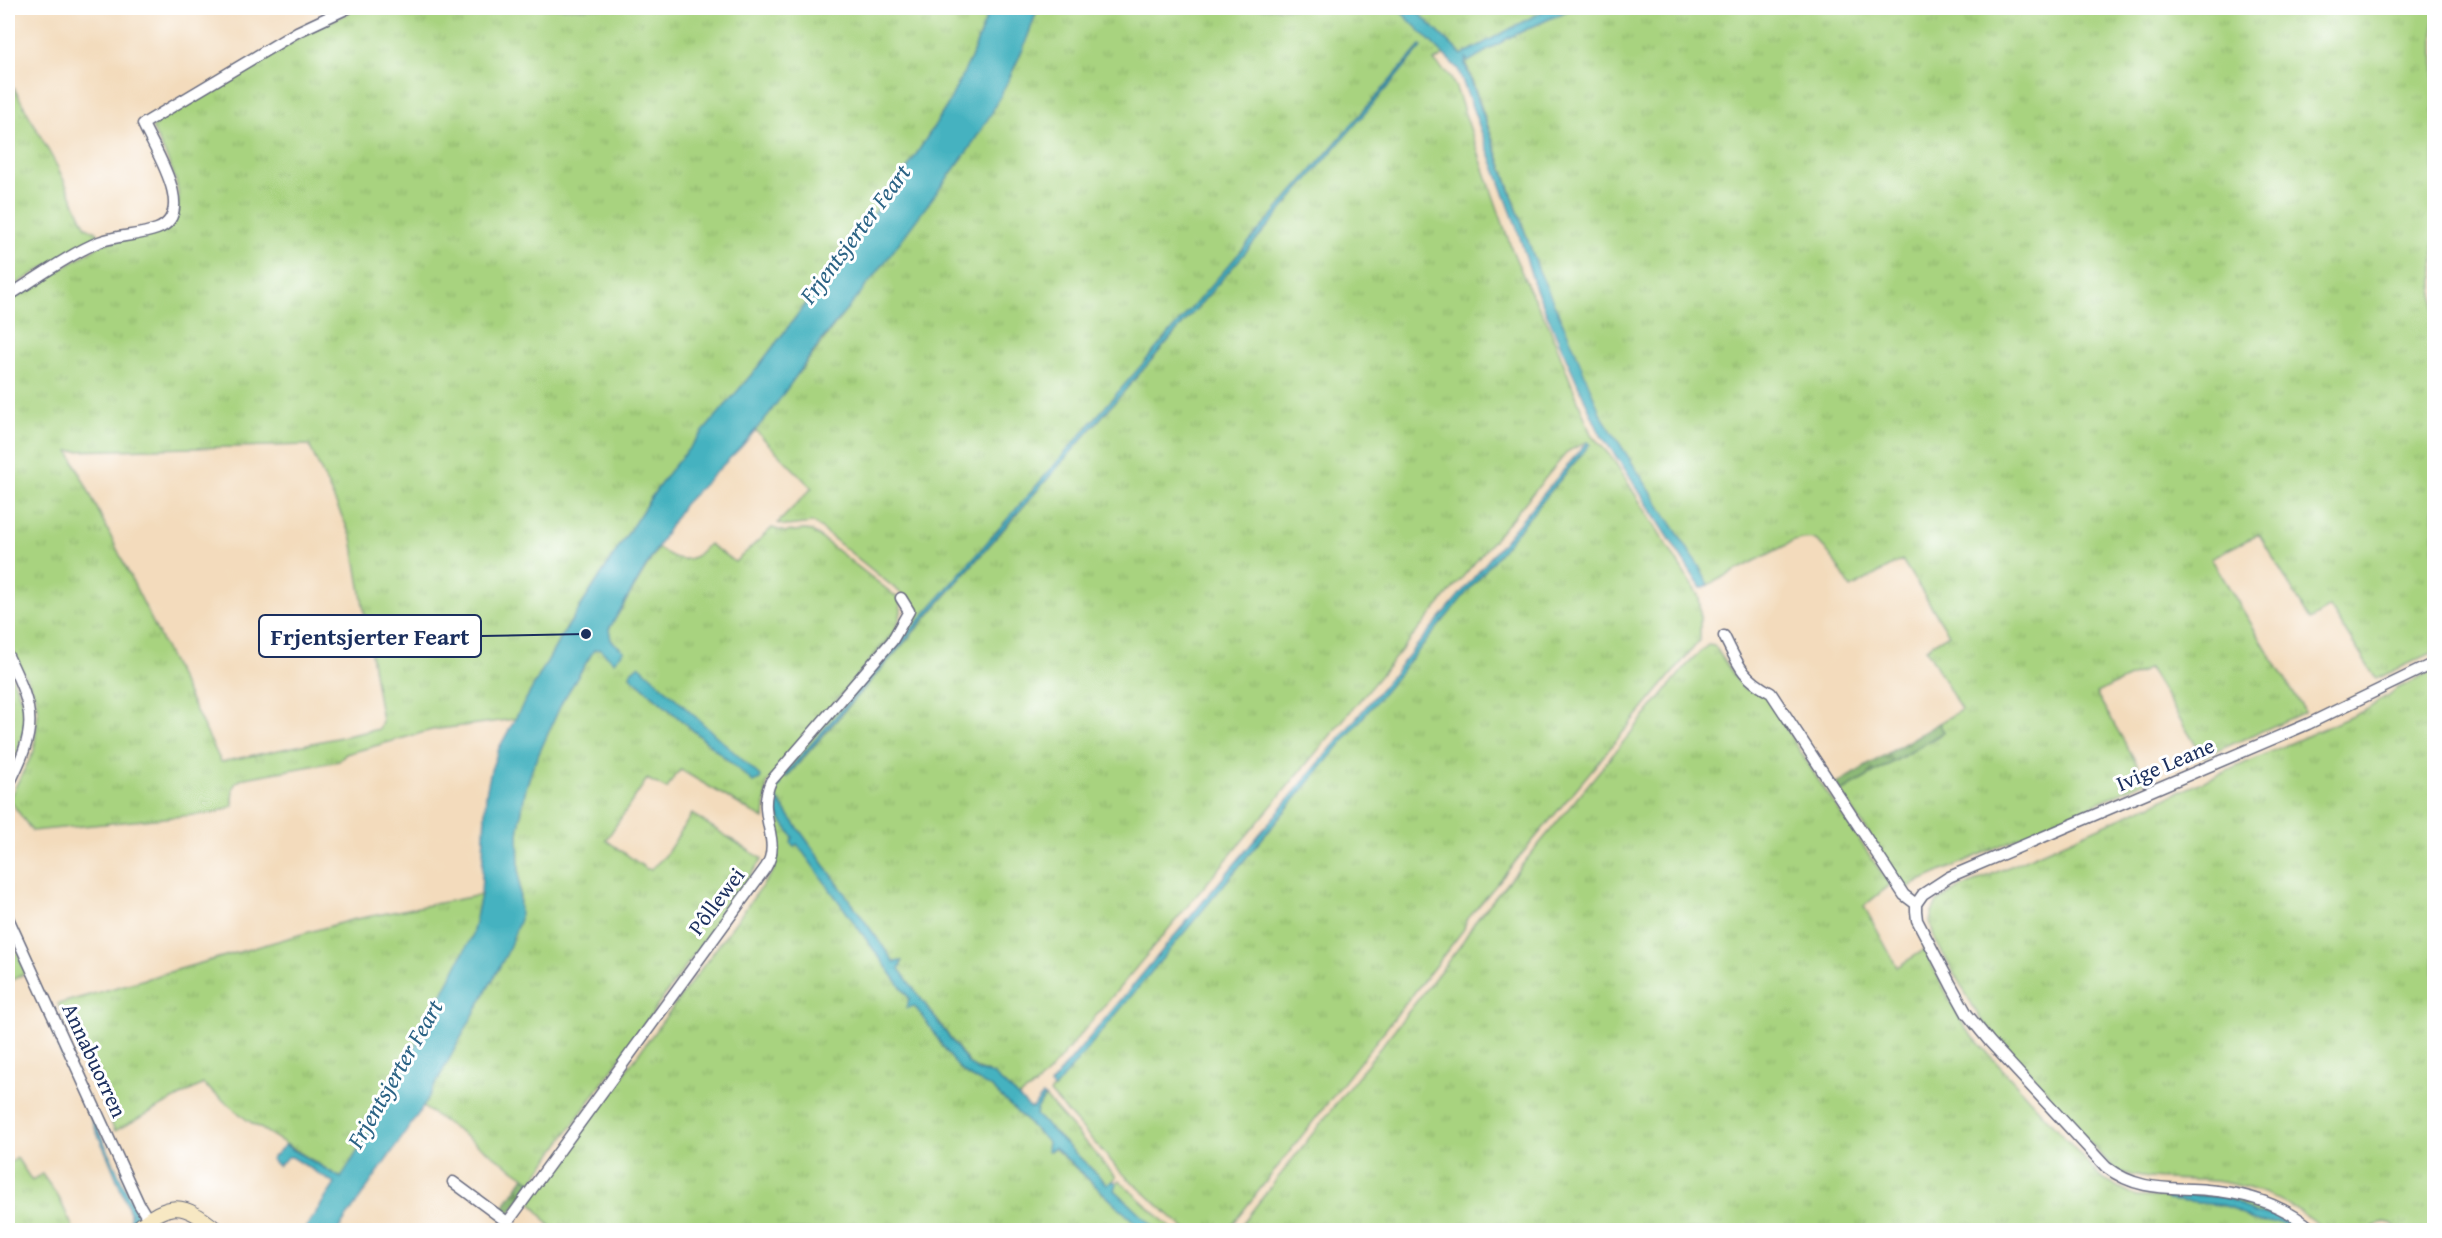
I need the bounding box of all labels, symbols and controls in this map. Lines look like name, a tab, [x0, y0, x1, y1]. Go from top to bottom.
water label: Frjentsjerter Feart	[790, 156, 919, 312]
callout: Frjentsjerter Feart	[259, 615, 481, 657]
text: Frjentsjerter Feart	[271, 619, 469, 654]
street label: Ivige Leane	[2111, 729, 2219, 799]
street label: Pôllewei	[680, 860, 752, 942]
water label: Frjentsjerter Feart	[337, 992, 452, 1156]
street label: Annabuorren	[54, 997, 136, 1123]

